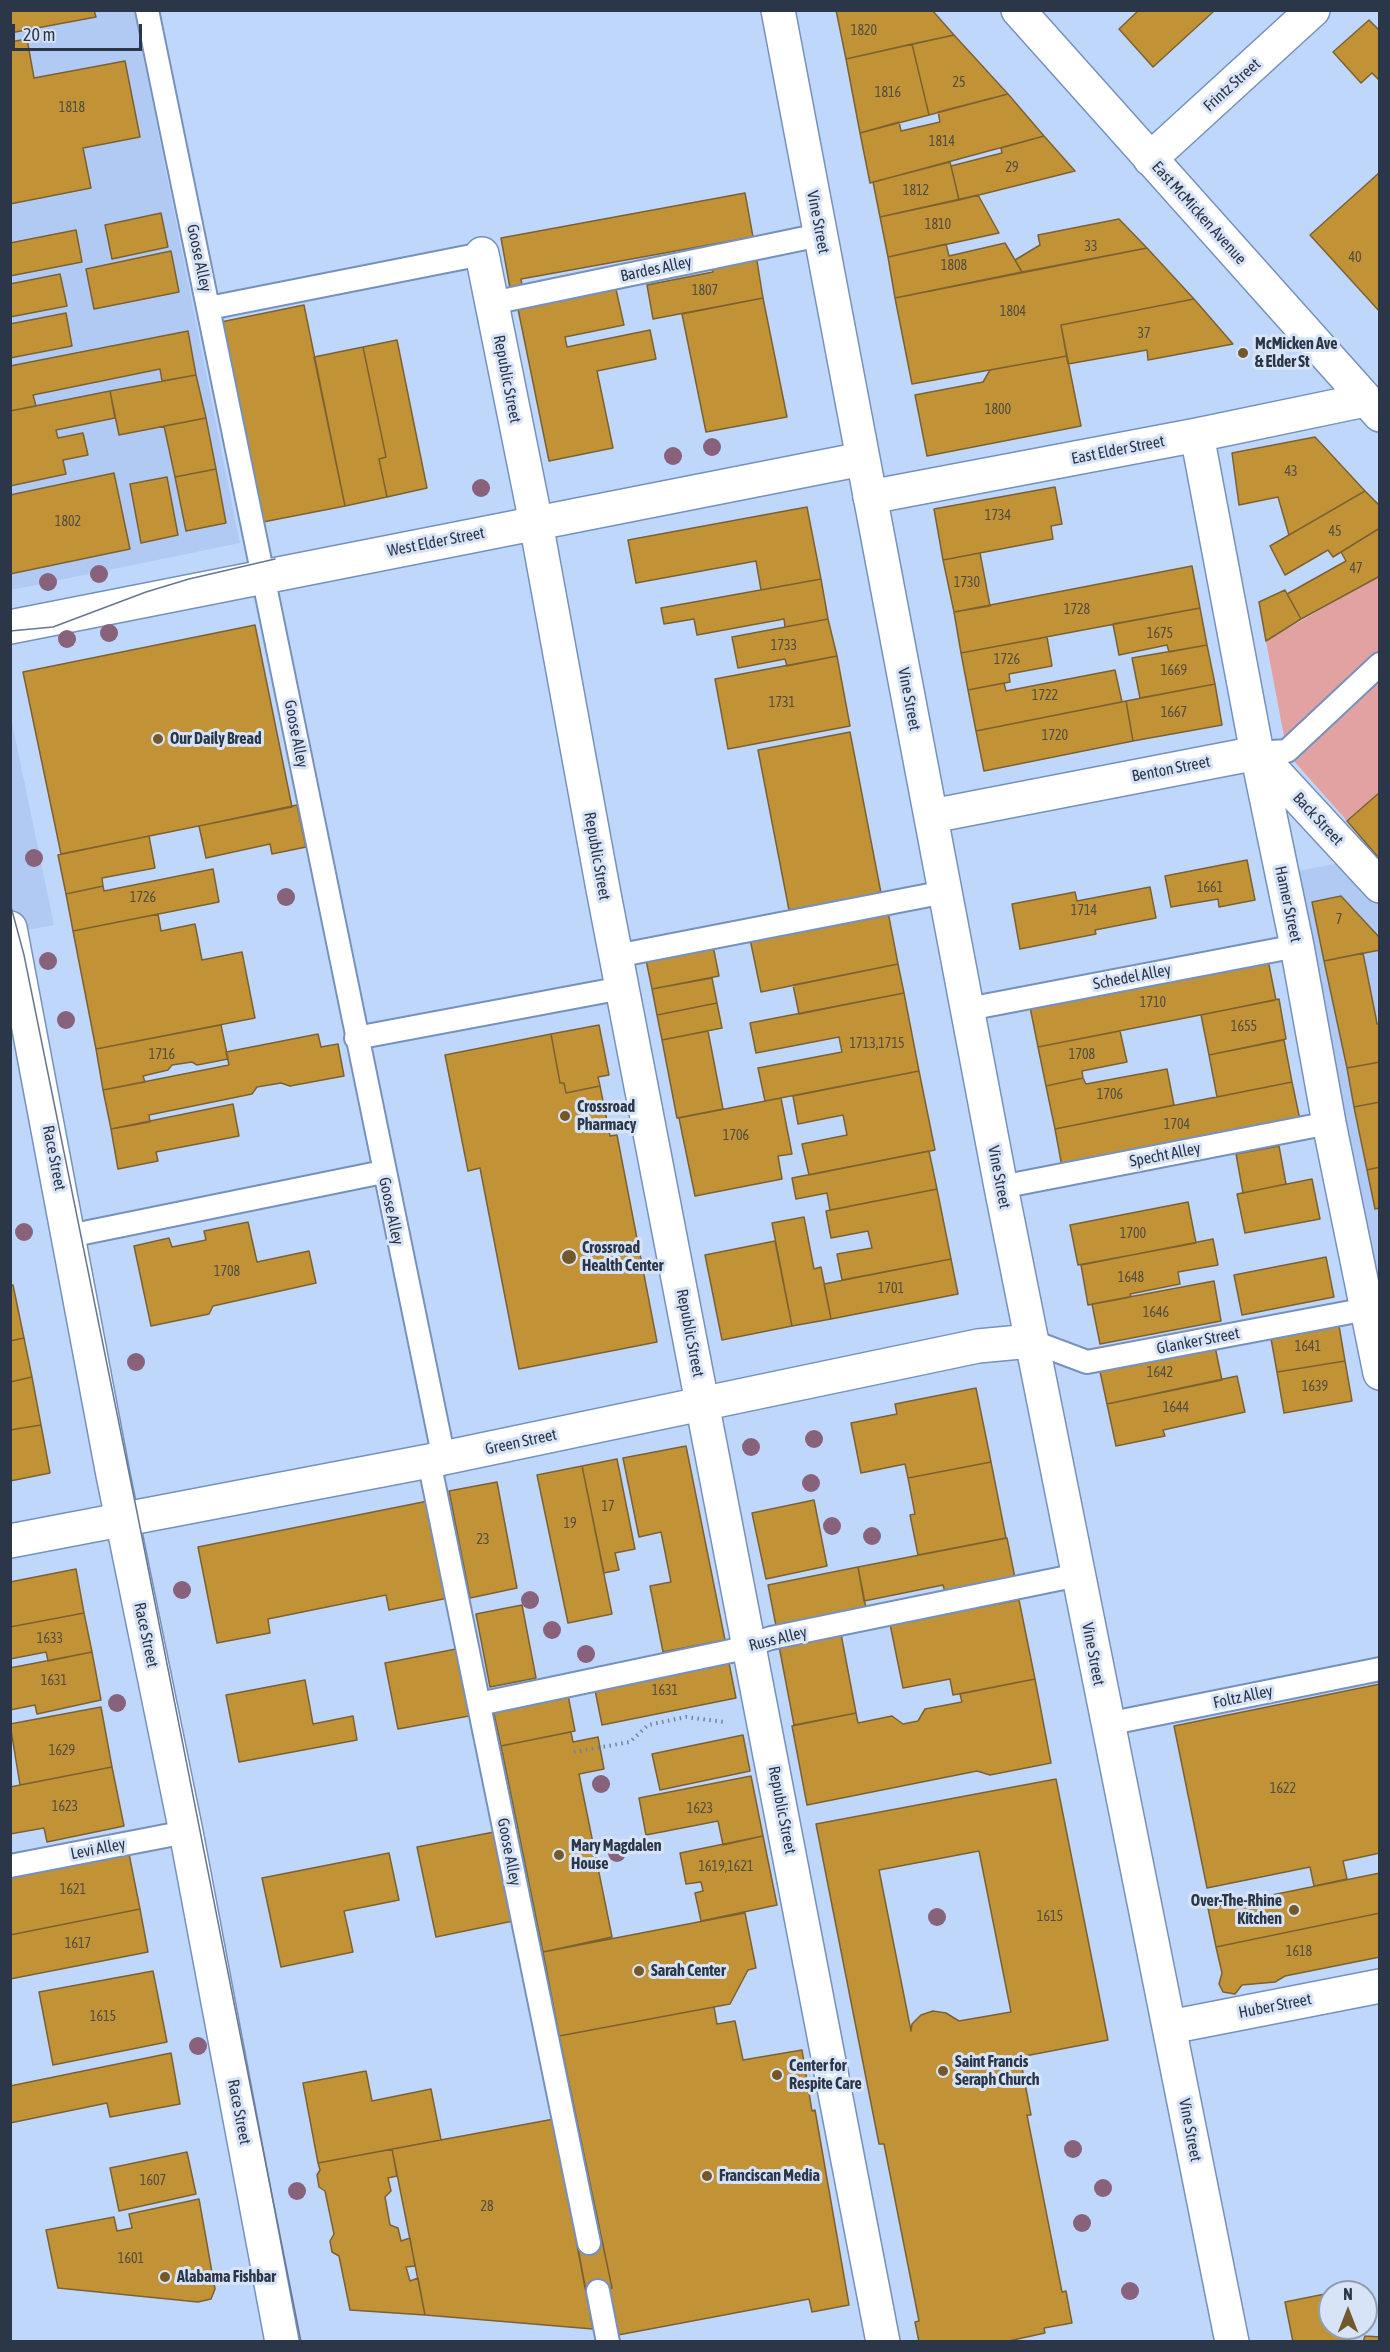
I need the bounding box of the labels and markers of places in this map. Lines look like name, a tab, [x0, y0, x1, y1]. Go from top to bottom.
place label: McMicken Ave & Elder St	[1255, 334, 1337, 372]
marker: McMicken Ave & Elder St	[1236, 346, 1250, 360]
place label: Our Daily Bread	[170, 729, 262, 749]
marker: Our Daily Bread	[151, 732, 165, 746]
place label: Crossroad Pharmacy	[577, 1097, 636, 1135]
marker: Crossroad Pharmacy	[558, 1109, 572, 1123]
place label: Crossroad Health Center	[582, 1238, 663, 1276]
marker: Crossroad Health Center	[560, 1248, 578, 1266]
place label: Mary Magdalen House	[571, 1836, 662, 1874]
marker: Mary Magdalen House	[552, 1848, 566, 1862]
place label: Over-The-Rhine Kitchen	[1191, 1891, 1282, 1929]
marker: Over-The-Rhine Kitchen	[1287, 1903, 1301, 1917]
place label: Sarah Center	[651, 1961, 726, 1981]
marker: Sarah Center	[632, 1964, 646, 1978]
place label: Saint Francis Seraph Church	[955, 2052, 1039, 2090]
place label: Center for Respite Care	[789, 2056, 862, 2094]
marker: Saint Francis Seraph Church	[936, 2064, 950, 2078]
marker: Center for Respite Care	[770, 2068, 784, 2082]
place label: Franciscan Media	[719, 2166, 820, 2186]
marker: Franciscan Media	[700, 2169, 714, 2183]
place label: Alabama Fishbar	[177, 2267, 276, 2287]
marker: Alabama Fishbar	[158, 2270, 172, 2284]

